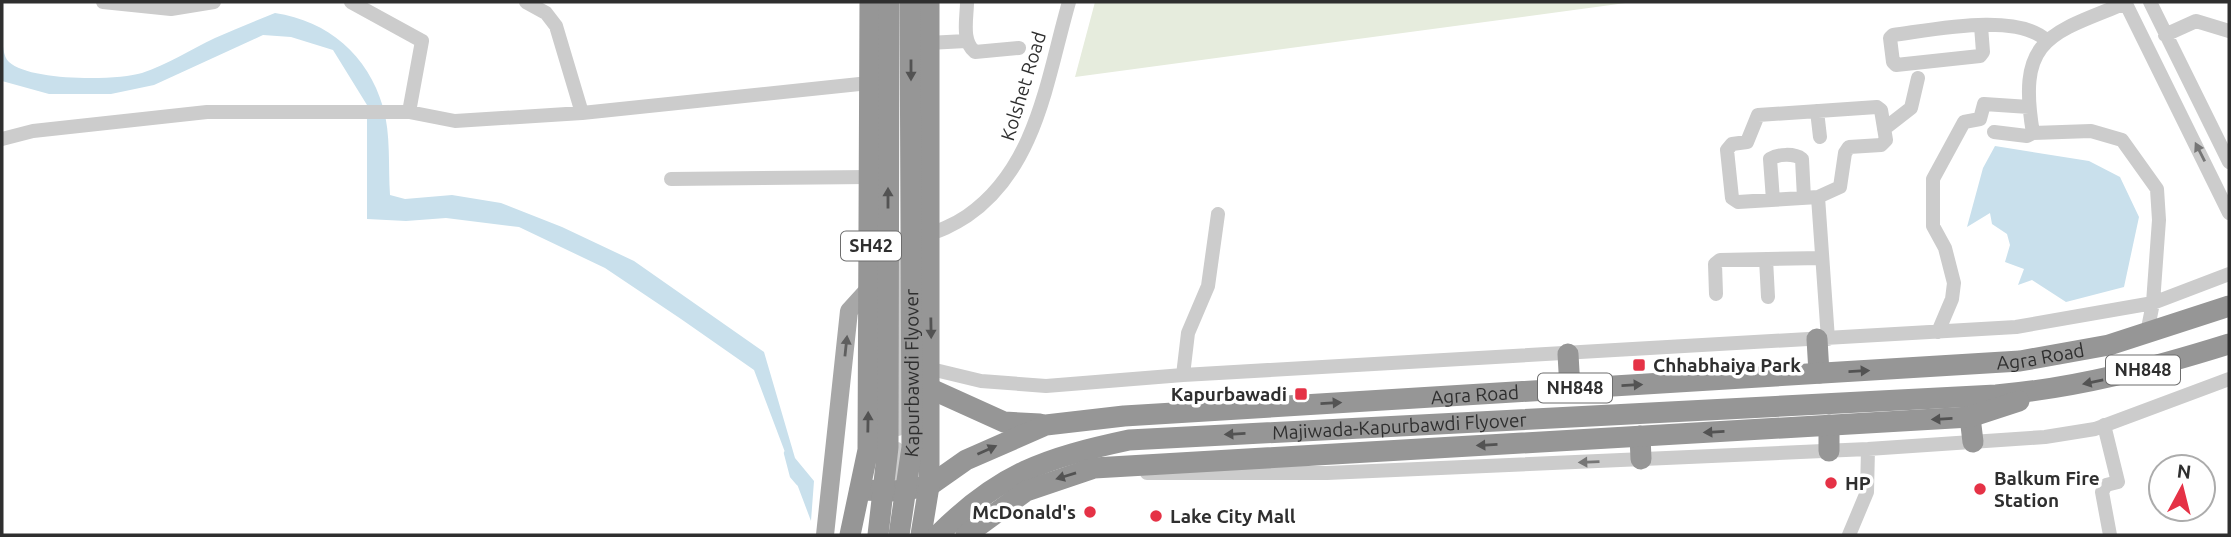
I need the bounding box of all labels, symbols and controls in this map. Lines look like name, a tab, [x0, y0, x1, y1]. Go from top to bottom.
street label: Kolshet Road	[996, 29, 1050, 143]
one-way arrow	[905, 59, 916, 81]
one-way arrow	[2194, 142, 2205, 162]
one-way arrow	[882, 187, 894, 209]
road number: SH42	[841, 232, 901, 260]
street label: Kapurbawdi Flyover	[900, 289, 923, 459]
one-way arrow	[925, 317, 937, 339]
one-way arrow	[840, 334, 851, 356]
street label: Agra Road	[1996, 339, 2086, 373]
place label: Chhabhaiya Park	[1653, 354, 1801, 376]
road number: NH848	[2106, 356, 2180, 384]
marker: Chhabhaiya Park	[1631, 357, 1647, 373]
one-way arrow	[1848, 365, 1870, 376]
road number: NH848	[1538, 374, 1612, 402]
one-way arrow	[2082, 377, 2104, 388]
one-way arrow	[1621, 379, 1643, 390]
street label: Agra Road	[1430, 381, 1520, 408]
place label: Kapurbawadi	[1171, 383, 1287, 405]
marker: Kapurbawadi	[1293, 386, 1309, 402]
one-way arrow	[1320, 397, 1342, 408]
street label: Majiwada-Kapurbawdi Flyover	[1272, 408, 1527, 444]
one-way arrow	[862, 411, 874, 433]
one-way arrow	[1930, 413, 1952, 424]
one-way arrow	[1703, 426, 1725, 437]
one-way arrow	[1224, 429, 1246, 440]
one-way arrow	[1476, 439, 1498, 450]
one-way arrow	[977, 444, 998, 455]
north arrow	[2147, 453, 2217, 523]
one-way arrow	[1578, 456, 1600, 467]
text: N	[2176, 459, 2192, 483]
place label: Balkum Fire Station	[1994, 467, 2100, 511]
one-way arrow	[1055, 472, 1076, 482]
place label: HP	[1845, 472, 1871, 494]
marker: HP	[1823, 475, 1839, 491]
marker: Balkum Fire Station	[1972, 481, 1988, 497]
place label: McDonald's	[972, 501, 1076, 523]
marker: McDonald's	[1082, 504, 1098, 520]
place label: Lake City Mall	[1170, 505, 1296, 527]
marker: Lake City Mall	[1148, 508, 1164, 524]

